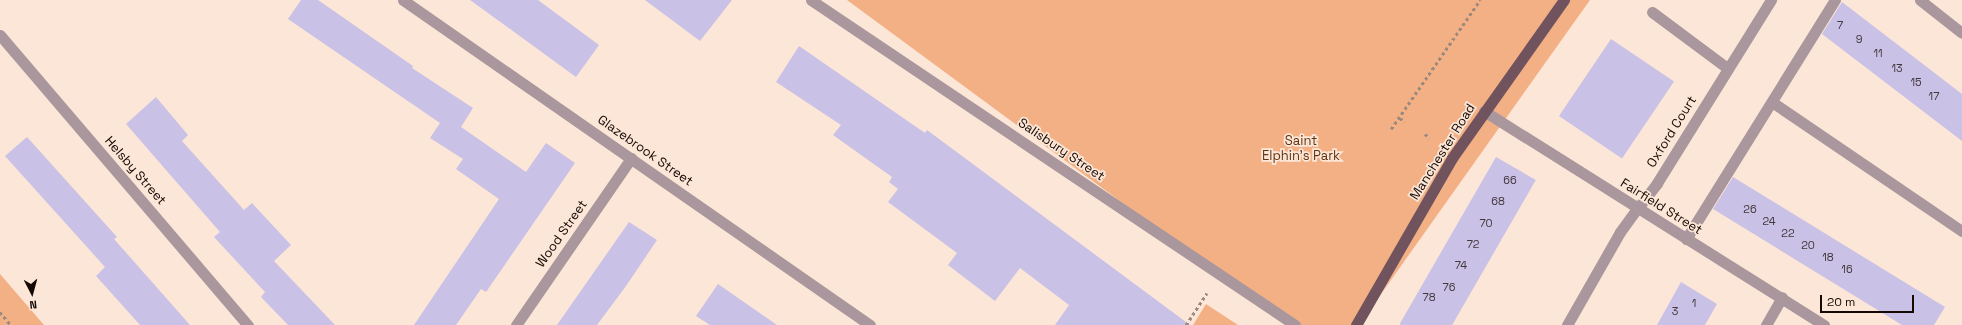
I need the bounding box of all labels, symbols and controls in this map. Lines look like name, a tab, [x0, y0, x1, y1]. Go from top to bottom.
house number: 7	[1837, 18, 1843, 32]
house number: 9	[1856, 32, 1862, 46]
house number: 11	[1873, 46, 1883, 60]
house number: 13	[1891, 61, 1903, 75]
house number: 15	[1910, 75, 1922, 89]
house number: 17	[1929, 89, 1939, 103]
street label: Oxford Court	[1644, 93, 1700, 171]
street label: Manchester Road	[1407, 101, 1479, 203]
street label: Glazebrook Street	[594, 112, 696, 190]
street label: Salisbury Street	[1015, 115, 1107, 185]
street label: Helsby Street	[101, 134, 169, 208]
park label: Saint Elphin's Park	[1262, 134, 1340, 165]
house number: 66	[1503, 173, 1517, 187]
street label: Fairfield Street	[1617, 176, 1705, 238]
house number: 68	[1491, 194, 1505, 208]
street label: Wood Street	[533, 197, 591, 271]
house number: 26	[1743, 202, 1757, 216]
house number: 24	[1762, 214, 1776, 228]
house number: 70	[1479, 216, 1493, 230]
house number: 22	[1781, 226, 1795, 240]
house number: 72	[1467, 237, 1479, 251]
house number: 20	[1801, 238, 1815, 252]
house number: 18	[1822, 250, 1834, 264]
house number: 74	[1455, 258, 1467, 272]
house number: 16	[1841, 262, 1853, 276]
north arrow	[12, 273, 52, 313]
house number: 76	[1443, 280, 1455, 294]
scale bar	[1822, 287, 1916, 313]
house number: 78	[1422, 290, 1436, 304]
text: 20 m	[1827, 294, 1855, 310]
house number: 1	[1692, 296, 1696, 310]
text: N	[29, 298, 38, 312]
house number: 3	[1672, 304, 1678, 318]

